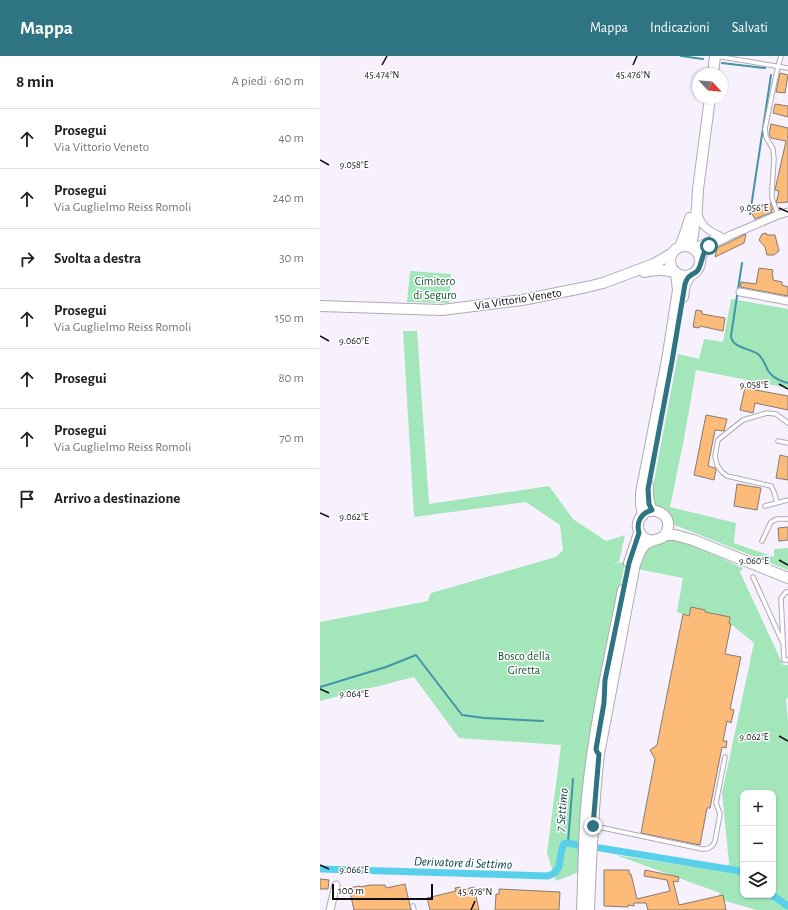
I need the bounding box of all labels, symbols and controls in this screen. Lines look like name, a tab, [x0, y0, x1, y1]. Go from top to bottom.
text: Mappa	[20, 19, 73, 38]
text: Mappa	[590, 21, 628, 35]
text: Indicazioni	[650, 21, 710, 35]
text: Salvati	[732, 21, 768, 35]
north arrow	[692, 68, 728, 104]
text: 45.474°N	[365, 70, 399, 80]
text: 45.476°N	[616, 70, 650, 80]
text: 8 min	[16, 73, 54, 90]
text: A piedi · 610 m	[231, 75, 304, 88]
text: Prosegui	[54, 123, 107, 138]
icon: ahead	[16, 128, 38, 150]
text: 40 m	[278, 132, 304, 145]
text: Via Vittorio Veneto	[54, 141, 149, 154]
text: 9.058°E	[340, 160, 369, 170]
text: Prosegui	[54, 183, 107, 198]
icon: ahead	[16, 188, 38, 210]
text: 240 m	[272, 192, 304, 205]
text: Via Guglielmo Reiss Romoli	[54, 201, 191, 214]
text: 9.056°E	[740, 203, 769, 213]
route start	[700, 237, 718, 255]
icon: right	[16, 248, 38, 270]
text: Svolta a destra	[54, 251, 141, 266]
text: 30 m	[279, 252, 304, 265]
park label: Cimitero di Seguro	[413, 275, 457, 301]
street label: Via Vittorio Veneto	[474, 286, 562, 312]
text: Prosegui	[54, 303, 107, 318]
icon: ahead	[16, 308, 38, 330]
text: 150 m	[275, 312, 304, 325]
text: Via Guglielmo Reiss Romoli	[54, 321, 191, 334]
text: 9.060°E	[339, 336, 369, 346]
icon: ahead	[16, 368, 38, 390]
text: Prosegui	[54, 371, 107, 386]
text: 80 m	[278, 372, 304, 385]
text: 9.058°E	[740, 380, 769, 390]
text: Prosegui	[54, 423, 107, 438]
icon: ahead	[16, 428, 38, 450]
text: 70 m	[279, 432, 304, 445]
text: Via Guglielmo Reiss Romoli	[54, 441, 191, 454]
icon: arrive	[16, 488, 38, 510]
text: Arrivo a destinazione	[54, 491, 180, 506]
text: 9.062°E	[339, 512, 369, 522]
text: 9.060°E	[739, 556, 769, 566]
park label: Bosco della Giretta	[498, 650, 551, 676]
text: 9.064°E	[339, 689, 369, 699]
text: 9.062°E	[739, 732, 769, 742]
water label: 7 Settimo	[554, 788, 571, 833]
map controls	[740, 790, 776, 898]
button: +	[740, 790, 776, 826]
route end	[584, 817, 602, 835]
button: −	[740, 826, 776, 862]
water label: Derivatore di Settimo	[414, 855, 512, 872]
button: layers	[740, 862, 776, 898]
text: 9.066°E	[339, 865, 369, 875]
scale bar	[332, 882, 433, 901]
text: 100 m	[338, 885, 364, 896]
text: 45.478°N	[458, 887, 492, 897]

